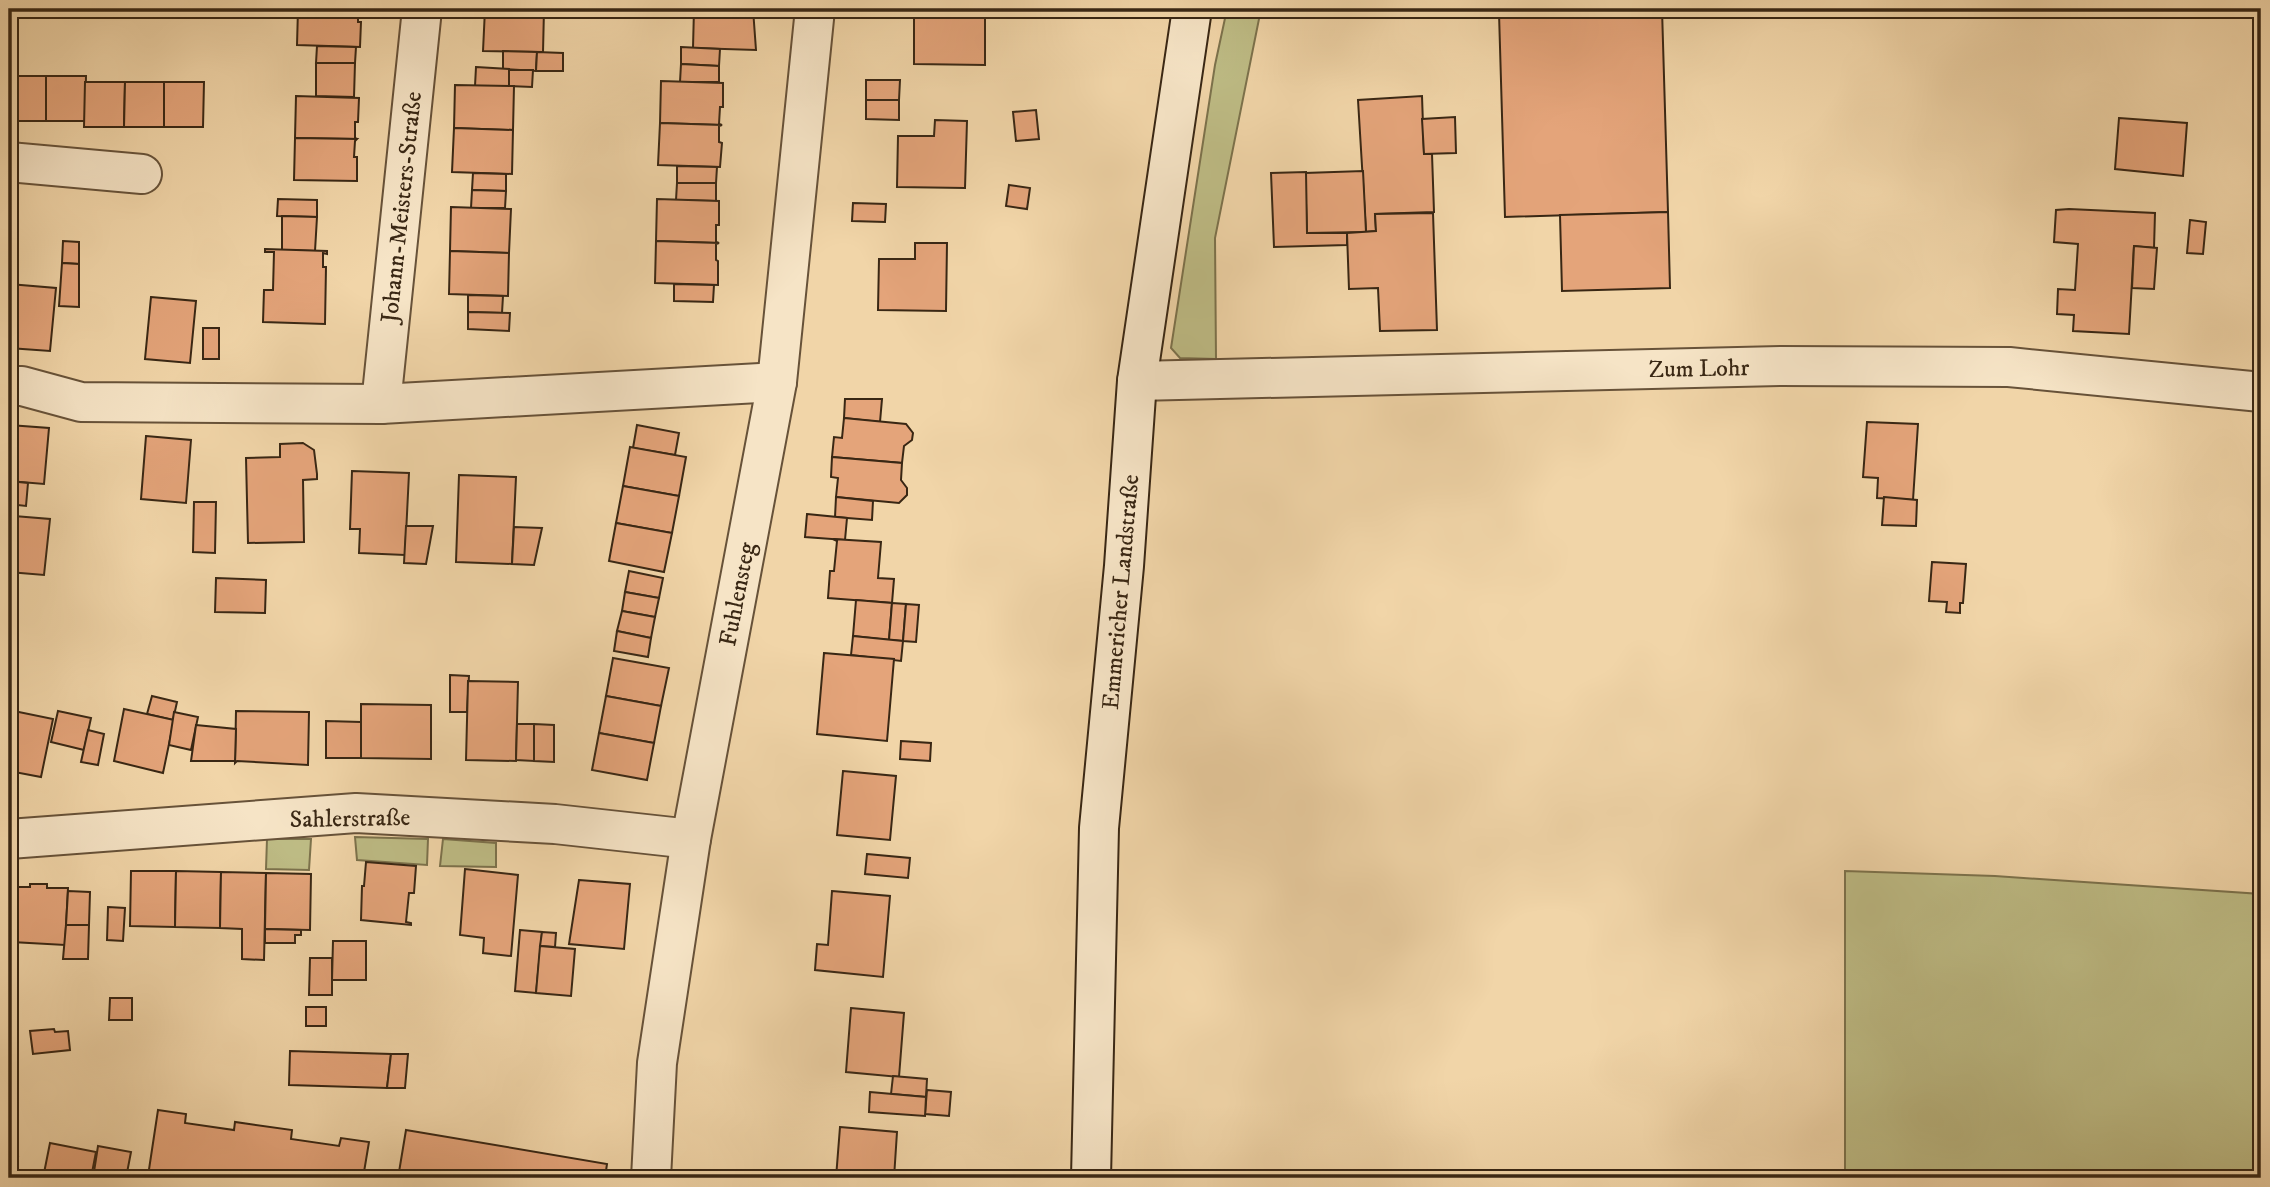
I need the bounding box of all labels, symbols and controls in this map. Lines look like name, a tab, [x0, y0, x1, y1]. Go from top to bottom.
street label: Johann-Meisters-Straße	[375, 90, 429, 326]
street label: Zum Lohr	[1648, 353, 1750, 385]
street label: Emmericher Landstraße	[1096, 473, 1146, 711]
street label: Fuhlensteg	[713, 539, 763, 649]
street label: Sahlerstraße	[289, 803, 411, 835]

